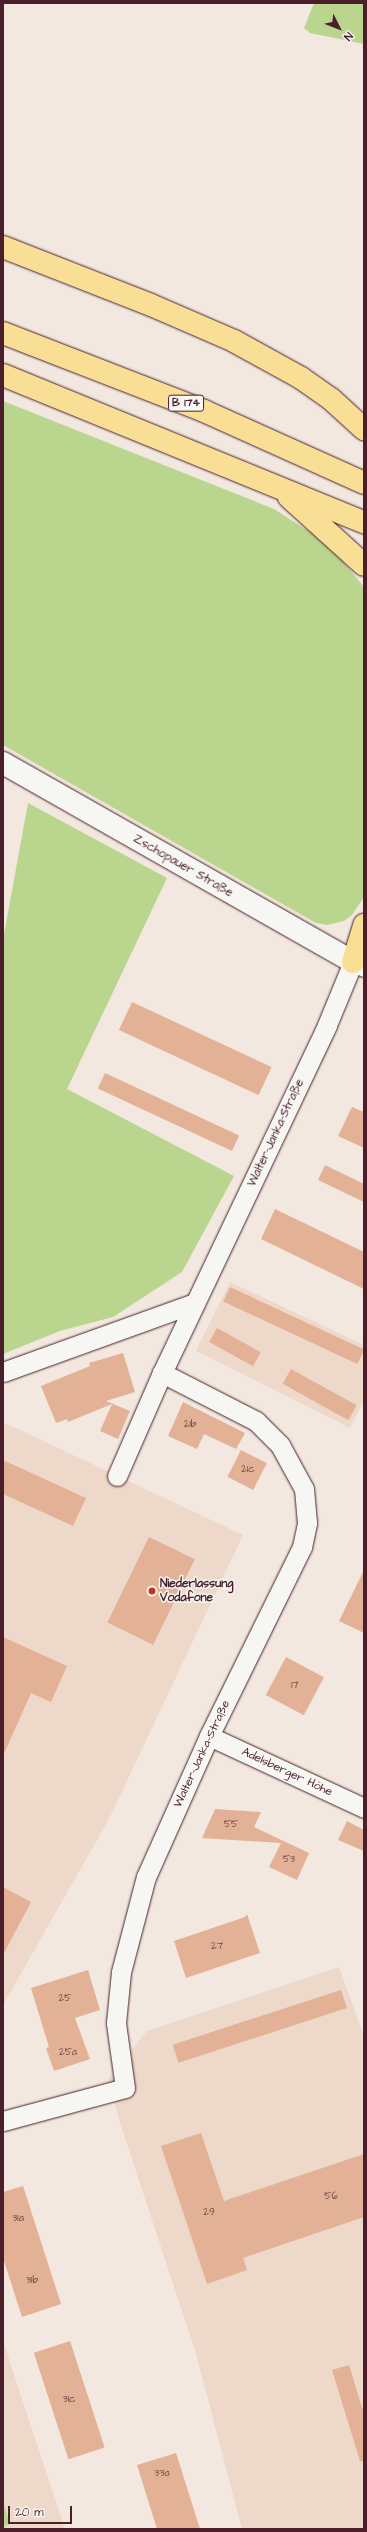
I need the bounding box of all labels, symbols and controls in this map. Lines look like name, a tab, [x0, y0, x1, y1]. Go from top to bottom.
north arrow	[319, 8, 359, 48]
text: N	[340, 29, 356, 44]
road number: B 174	[168, 394, 204, 412]
street label: Zschopauer Straße	[131, 832, 235, 900]
street label: Walter-Janka-Straße	[245, 1077, 307, 1189]
house number: 21b	[184, 1419, 196, 1431]
house number: 21c	[241, 1464, 255, 1476]
place label: Niederlassung Vodafone	[160, 1577, 233, 1605]
marker: Niederlassung Vodafone	[147, 1586, 157, 1596]
house number: 17	[291, 1680, 299, 1692]
street label: Walter-Janka-Straße	[171, 1698, 233, 1810]
street label: Adelsberger Höhe	[239, 1745, 335, 1799]
house number: 55	[224, 1819, 238, 1831]
house number: 53	[283, 1854, 295, 1866]
house number: 27	[211, 1941, 223, 1953]
house number: 25	[59, 1993, 71, 2005]
house number: 25a	[59, 2047, 77, 2059]
house number: 56	[324, 2191, 338, 2203]
house number: 29	[203, 2207, 215, 2219]
house number: 31a	[12, 2213, 24, 2225]
house number: 31b	[26, 2275, 38, 2287]
house number: 31c	[63, 2394, 75, 2406]
house number: 33a	[154, 2468, 170, 2480]
scale bar	[10, 2498, 74, 2524]
text: 20 m	[15, 2504, 44, 2521]

